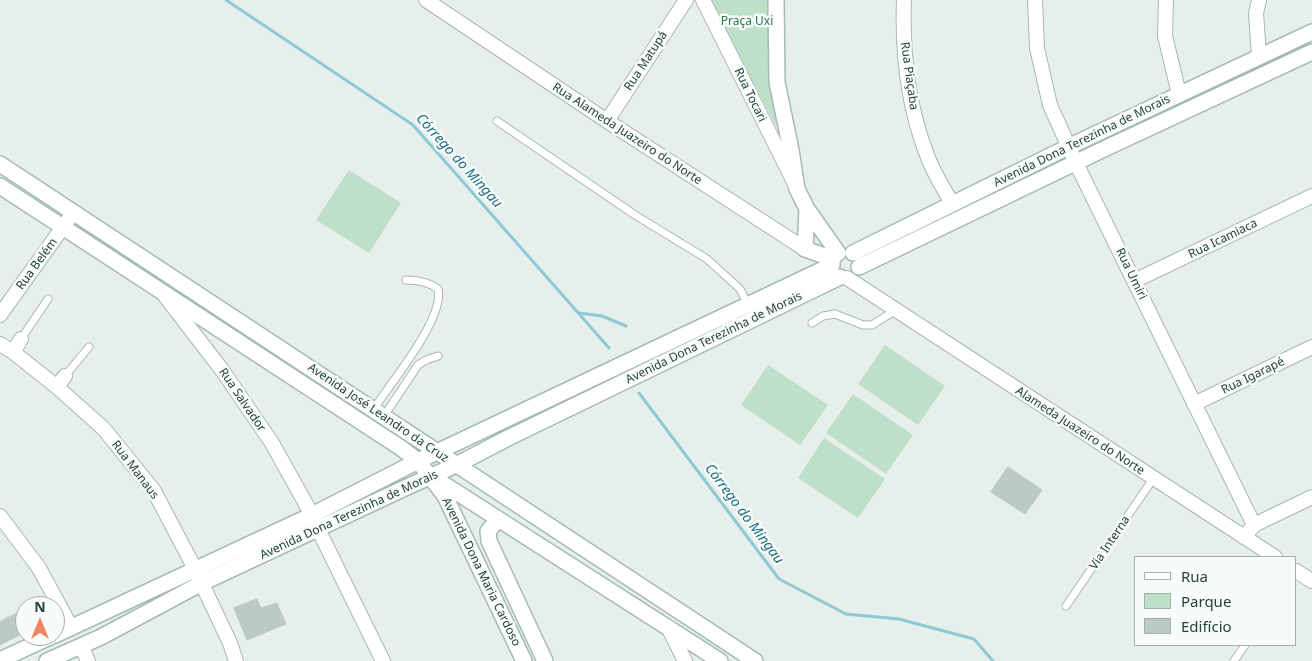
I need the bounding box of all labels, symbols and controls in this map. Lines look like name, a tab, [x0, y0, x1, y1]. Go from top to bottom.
park label: Praça Uxi	[721, 15, 773, 29]
street label: Rua Matupá	[621, 28, 671, 94]
street label: Rua Piaçaba	[897, 41, 921, 111]
street label: Rua Tocari	[731, 66, 769, 124]
street label: Rua Alameda Juazeiro do Norte	[549, 80, 705, 188]
street label: Avenida Dona Terezinha de Morais	[991, 92, 1173, 190]
water label: Córrego do Mingau	[412, 110, 506, 212]
street label: Rua Icamiaca	[1186, 216, 1260, 262]
street label: Rua Belém	[13, 235, 61, 293]
street label: Rua Umiri	[1112, 246, 1150, 302]
street label: Avenida Dona Terezinha de Morais	[623, 289, 805, 387]
street label: Rua Igarapé	[1219, 355, 1287, 397]
street label: Avenida José Leandro da Cruz	[305, 360, 451, 466]
street label: Rua Salvador	[215, 365, 269, 435]
street label: Alameda Juazeiro do Norte	[1013, 384, 1147, 478]
street label: Rua Manaus	[108, 438, 162, 502]
water label: Córrego do Mingau	[701, 461, 787, 567]
street label: Avenida Dona Terezinha de Morais	[258, 467, 440, 563]
street label: Avenida Dona Maria Cardoso	[439, 495, 523, 649]
street label: Via Interna	[1087, 513, 1133, 573]
legend	[1134, 556, 1297, 646]
text: Rua	[1181, 566, 1208, 586]
text: Parque	[1181, 591, 1231, 611]
north arrow	[15, 596, 65, 646]
text: N	[34, 597, 46, 616]
text: Edifício	[1181, 616, 1232, 636]

